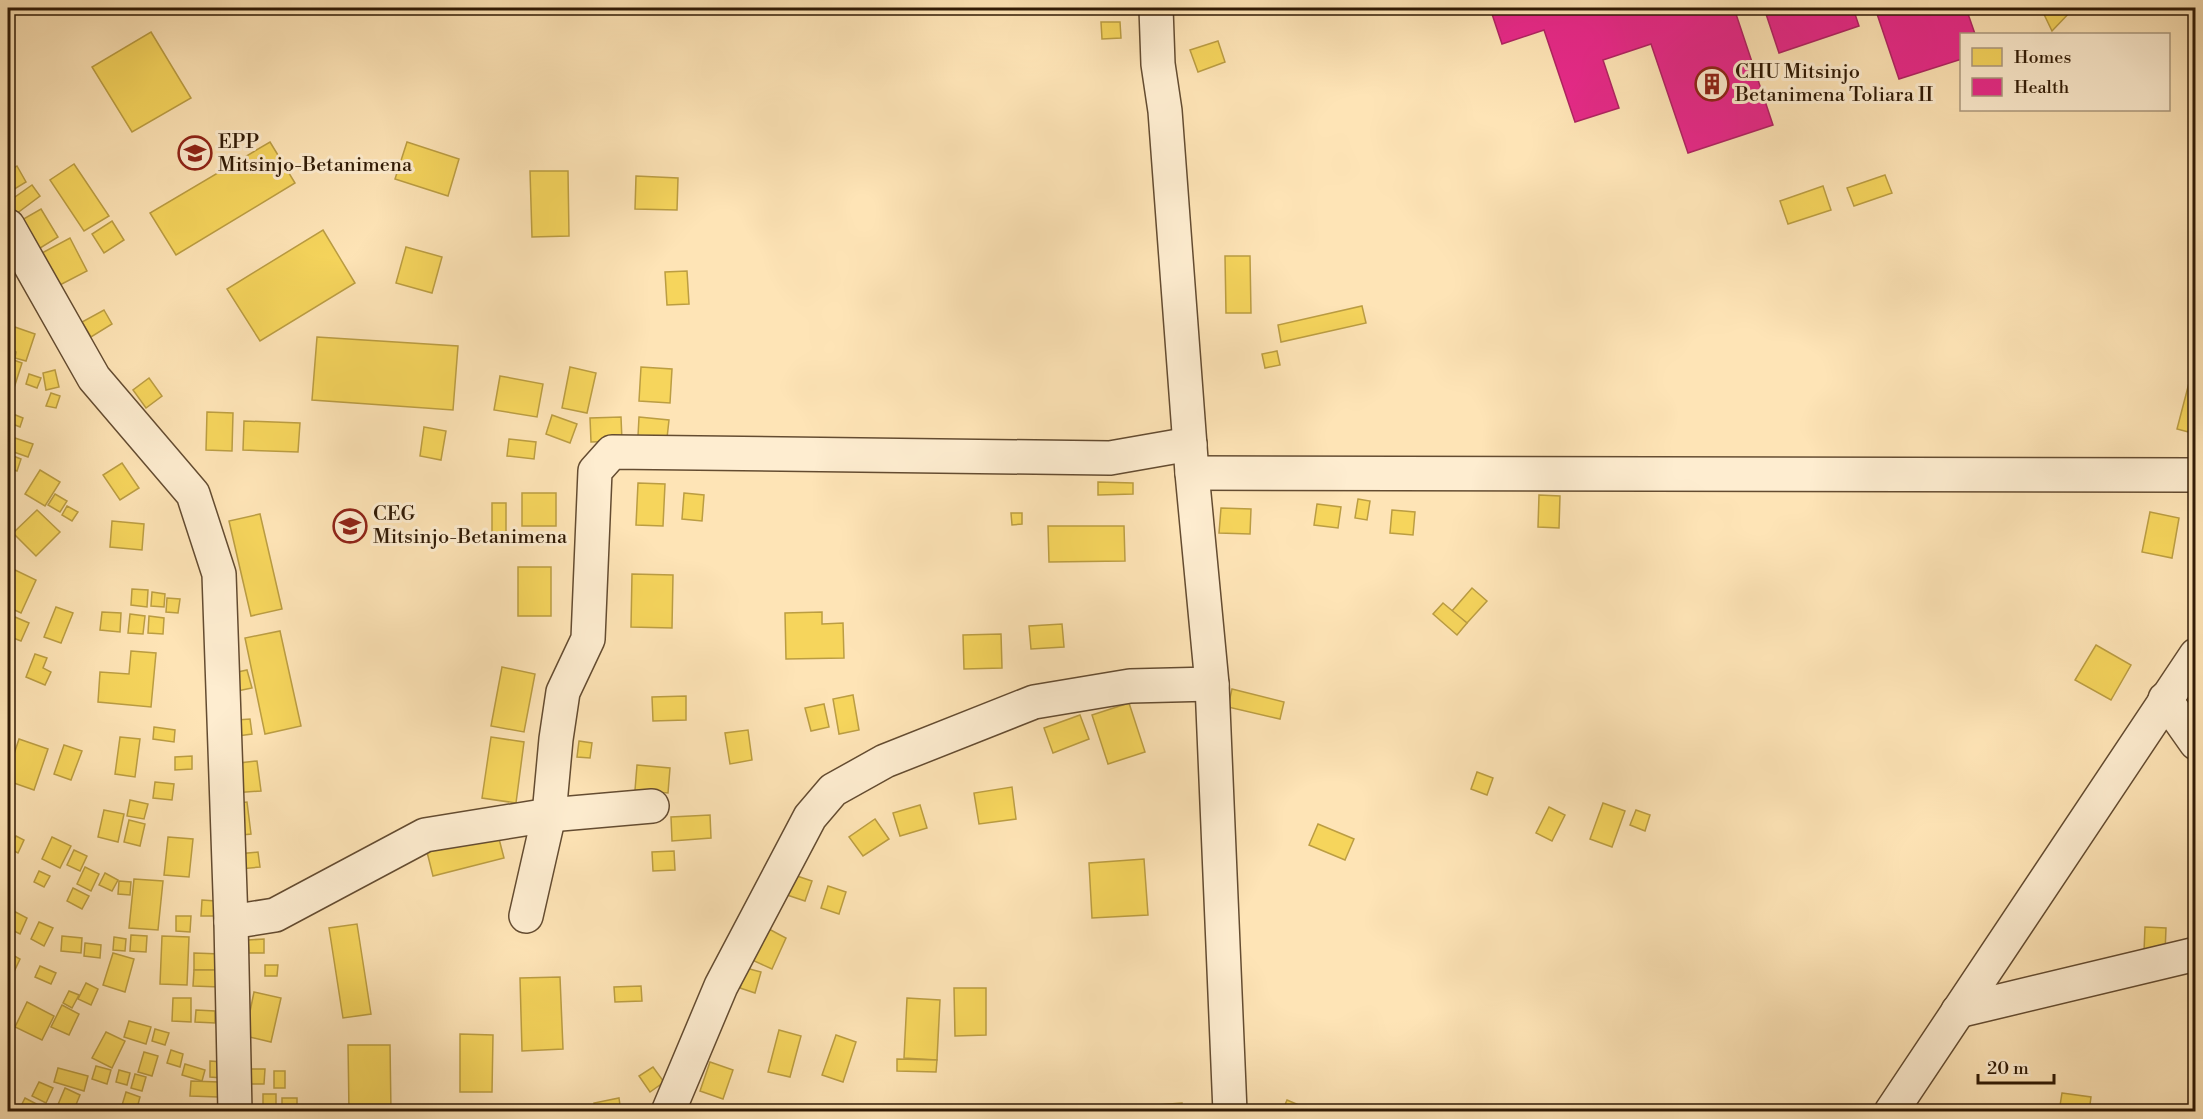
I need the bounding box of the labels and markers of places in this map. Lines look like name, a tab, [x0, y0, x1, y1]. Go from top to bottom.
place label: CHU Mitsinjo Betanimena Toliara II	[1734, 60, 1933, 108]
building icon: CHU Mitsinjo Betanimena Toliara II	[1694, 66, 1730, 102]
place label: EPP Mitsinjo-Betanimena	[218, 130, 413, 178]
school or university icon: EPP Mitsinjo-Betanimena	[177, 135, 213, 171]
place label: CEG Mitsinjo-Betanimena	[373, 502, 568, 550]
school or university icon: CEG Mitsinjo-Betanimena	[332, 508, 368, 544]

